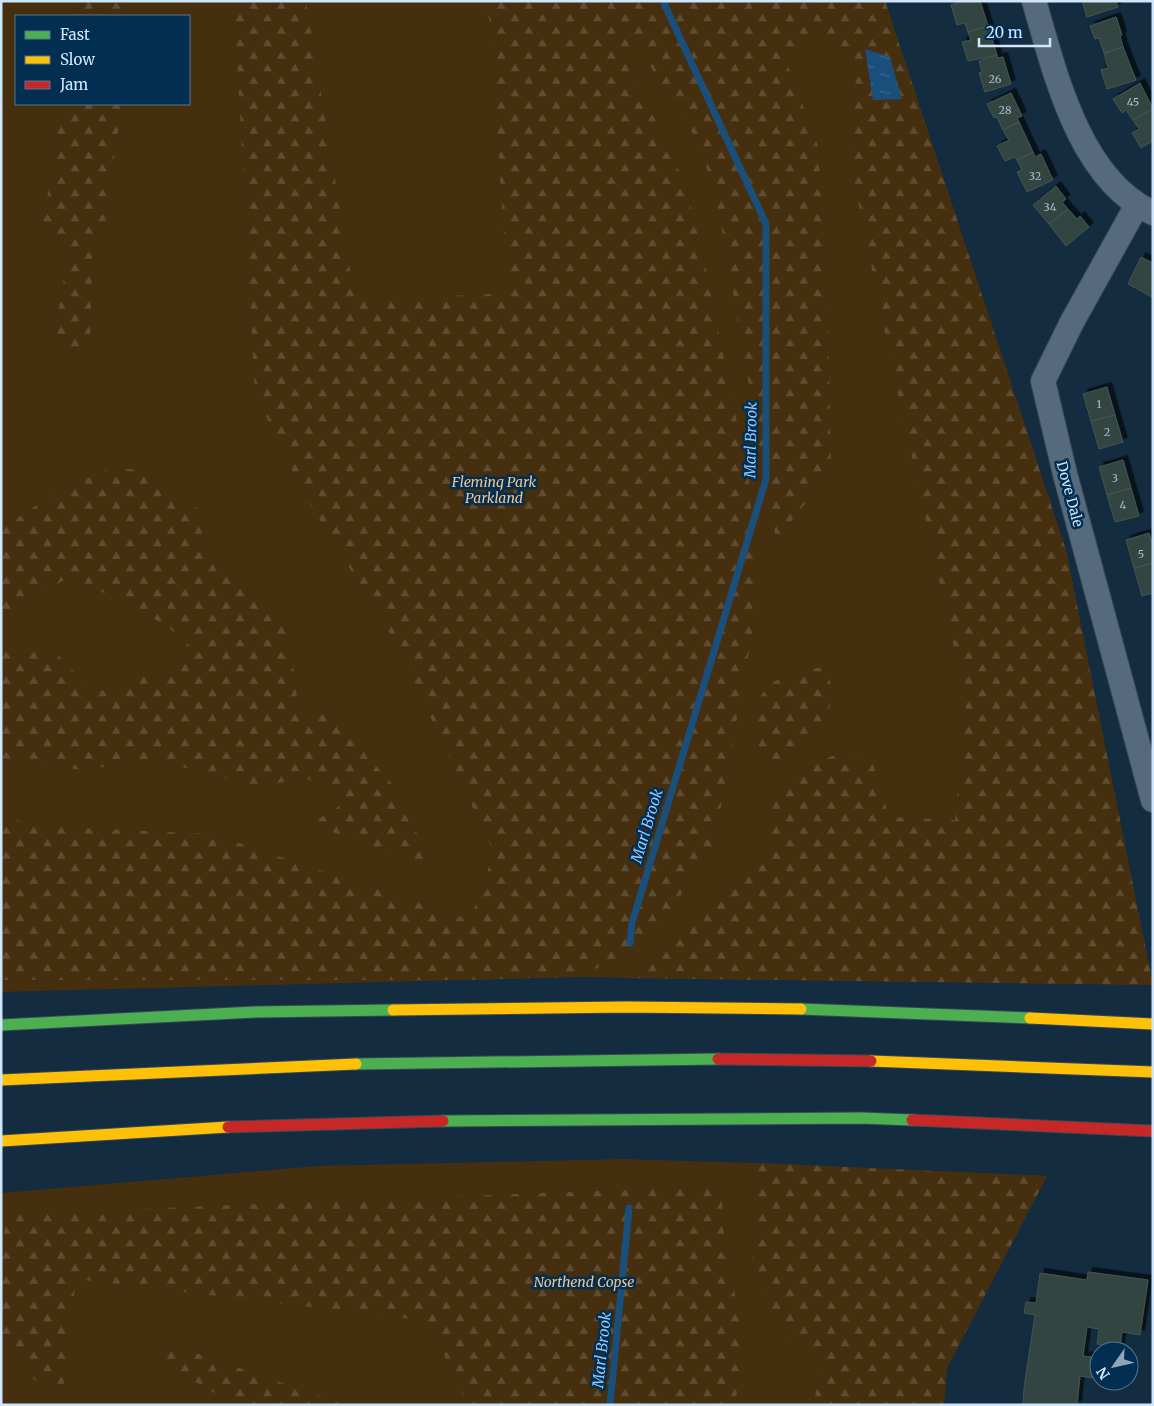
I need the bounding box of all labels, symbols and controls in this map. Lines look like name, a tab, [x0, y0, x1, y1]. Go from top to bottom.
legend	[15, 15, 190, 105]
scale bar	[979, 15, 1050, 47]
text: 20 m	[986, 23, 1023, 42]
text: Fast	[60, 25, 90, 44]
text: Slow	[60, 50, 95, 69]
house number: 26	[989, 72, 1002, 86]
text: Jam	[59, 75, 88, 94]
house number: 45	[1127, 95, 1139, 109]
house number: 28	[999, 103, 1012, 117]
house number: 32	[1029, 169, 1041, 183]
house number: 34	[1044, 200, 1057, 214]
house number: 1	[1097, 397, 1102, 411]
water label: Marl Brook	[740, 401, 761, 479]
house number: 2	[1104, 425, 1110, 439]
street label: Dove Dale	[1053, 459, 1087, 529]
house number: 3	[1112, 471, 1118, 485]
park label: Fleming Park Parkland	[451, 473, 537, 507]
house number: 4	[1120, 498, 1127, 512]
house number: 5	[1138, 547, 1144, 561]
water label: Marl Brook	[626, 786, 667, 866]
park label: Northend Copse	[534, 1273, 634, 1291]
water label: Marl Brook	[588, 1310, 615, 1390]
north arrow	[1089, 1341, 1139, 1391]
text: N	[1093, 1364, 1114, 1383]

